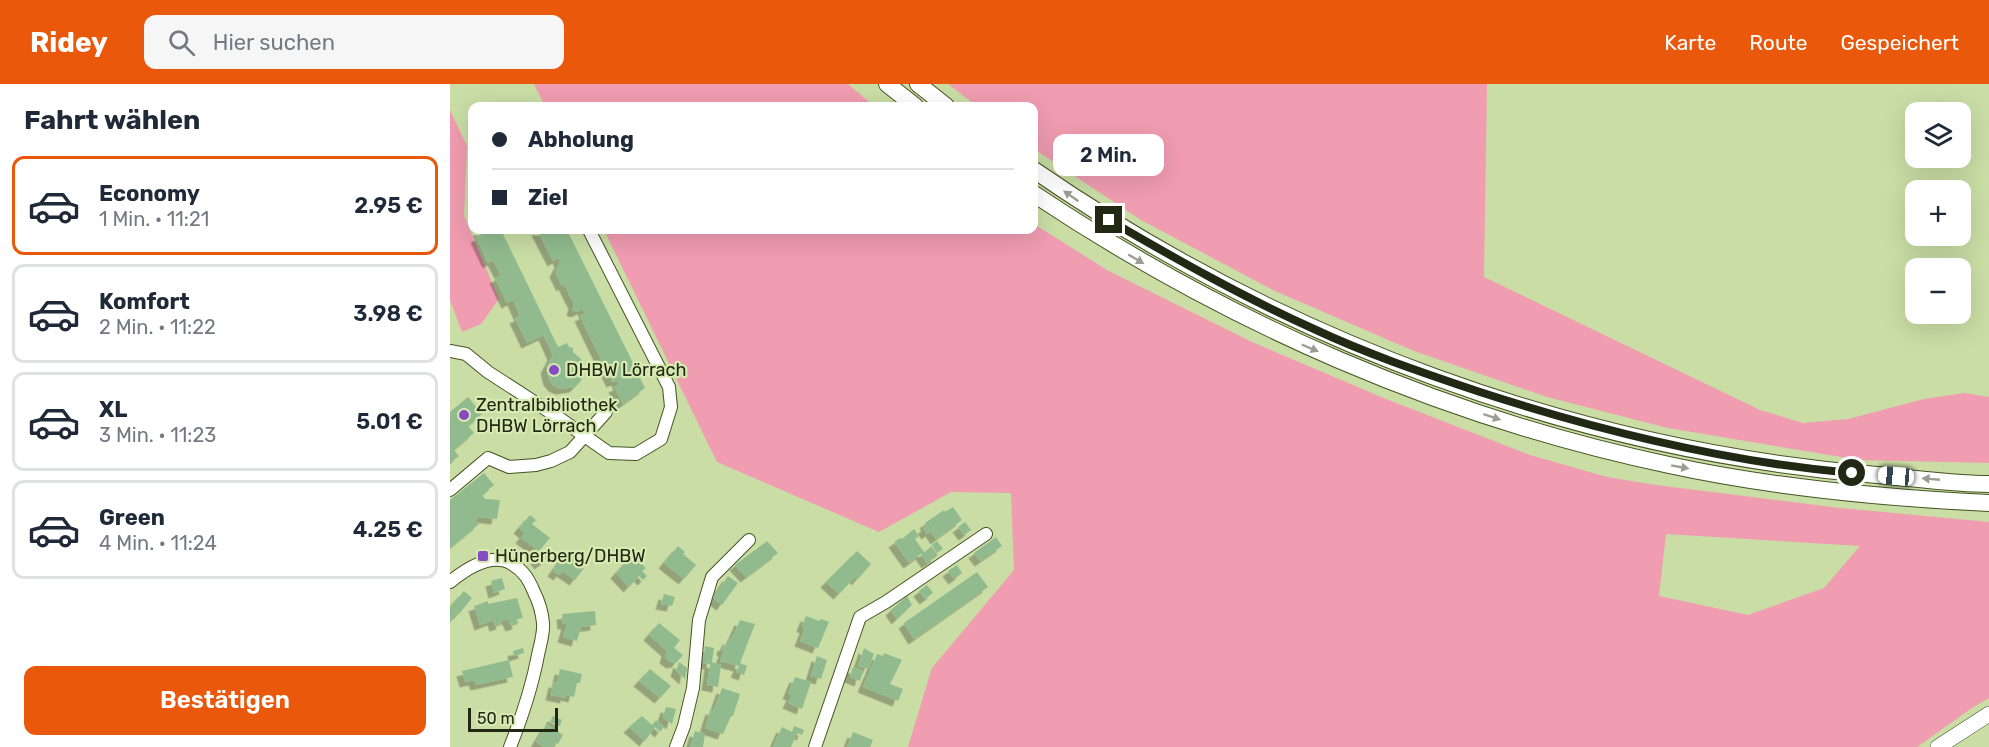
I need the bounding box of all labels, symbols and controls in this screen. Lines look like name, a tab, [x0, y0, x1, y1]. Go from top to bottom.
search box	[144, 15, 564, 69]
text: Ridey	[30, 26, 108, 59]
icon: search	[165, 26, 198, 59]
text: Hier suchen	[213, 29, 335, 56]
text: Karte	[1664, 30, 1716, 55]
text: Route	[1749, 30, 1808, 55]
text: Gespeichert	[1841, 30, 1959, 55]
map controls	[1905, 102, 1971, 324]
button: layers	[1905, 102, 1971, 168]
text: Fahrt wählen	[24, 104, 200, 136]
text: Abholung	[528, 126, 634, 153]
callout: 2 Min.	[1054, 133, 1164, 175]
text: 2 Min.	[1080, 143, 1137, 167]
icon: car	[27, 179, 81, 233]
text: Economy	[99, 180, 200, 207]
button: +	[1905, 180, 1971, 246]
text: Ziel	[528, 184, 568, 211]
one-way arrow	[1064, 190, 1080, 202]
text: 2.95 €	[354, 192, 423, 219]
route end	[1095, 206, 1122, 233]
text: 1 Min. · 11:21	[99, 207, 209, 231]
one-way arrow	[1128, 254, 1145, 264]
button: −	[1905, 258, 1971, 324]
icon: car	[27, 287, 81, 341]
text: Komfort	[99, 288, 190, 315]
text: 3.98 €	[353, 300, 423, 327]
text: 2 Min. · 11:22	[99, 315, 216, 339]
one-way arrow	[1301, 343, 1319, 353]
place label: DHBW Lörrach	[566, 359, 686, 381]
marker: DHBW Lörrach	[547, 363, 561, 377]
place label: Zentralbibliothek DHBW Lörrach	[476, 394, 618, 437]
icon: car	[27, 395, 81, 449]
text: XL	[99, 396, 127, 423]
text: 5.01 €	[356, 408, 423, 435]
marker: Zentralbibliothek DHBW Lörrach	[457, 408, 471, 422]
one-way arrow	[1483, 412, 1501, 422]
text: 3 Min. · 11:23	[99, 423, 216, 447]
route start	[1838, 459, 1865, 486]
one-way arrow	[1671, 463, 1690, 472]
car	[1877, 465, 1915, 487]
one-way arrow	[1921, 474, 1940, 484]
icon: car	[27, 503, 81, 557]
text: Green	[99, 504, 165, 531]
text: 4.25 €	[353, 516, 423, 543]
text: 4 Min. · 11:24	[99, 531, 217, 555]
place label: Hünerberg/DHBW	[495, 545, 646, 567]
marker: Hünerberg/DHBW	[476, 549, 490, 563]
button: Bestätigen	[24, 666, 426, 735]
scale bar	[468, 705, 558, 732]
text: 50 m	[477, 709, 515, 728]

